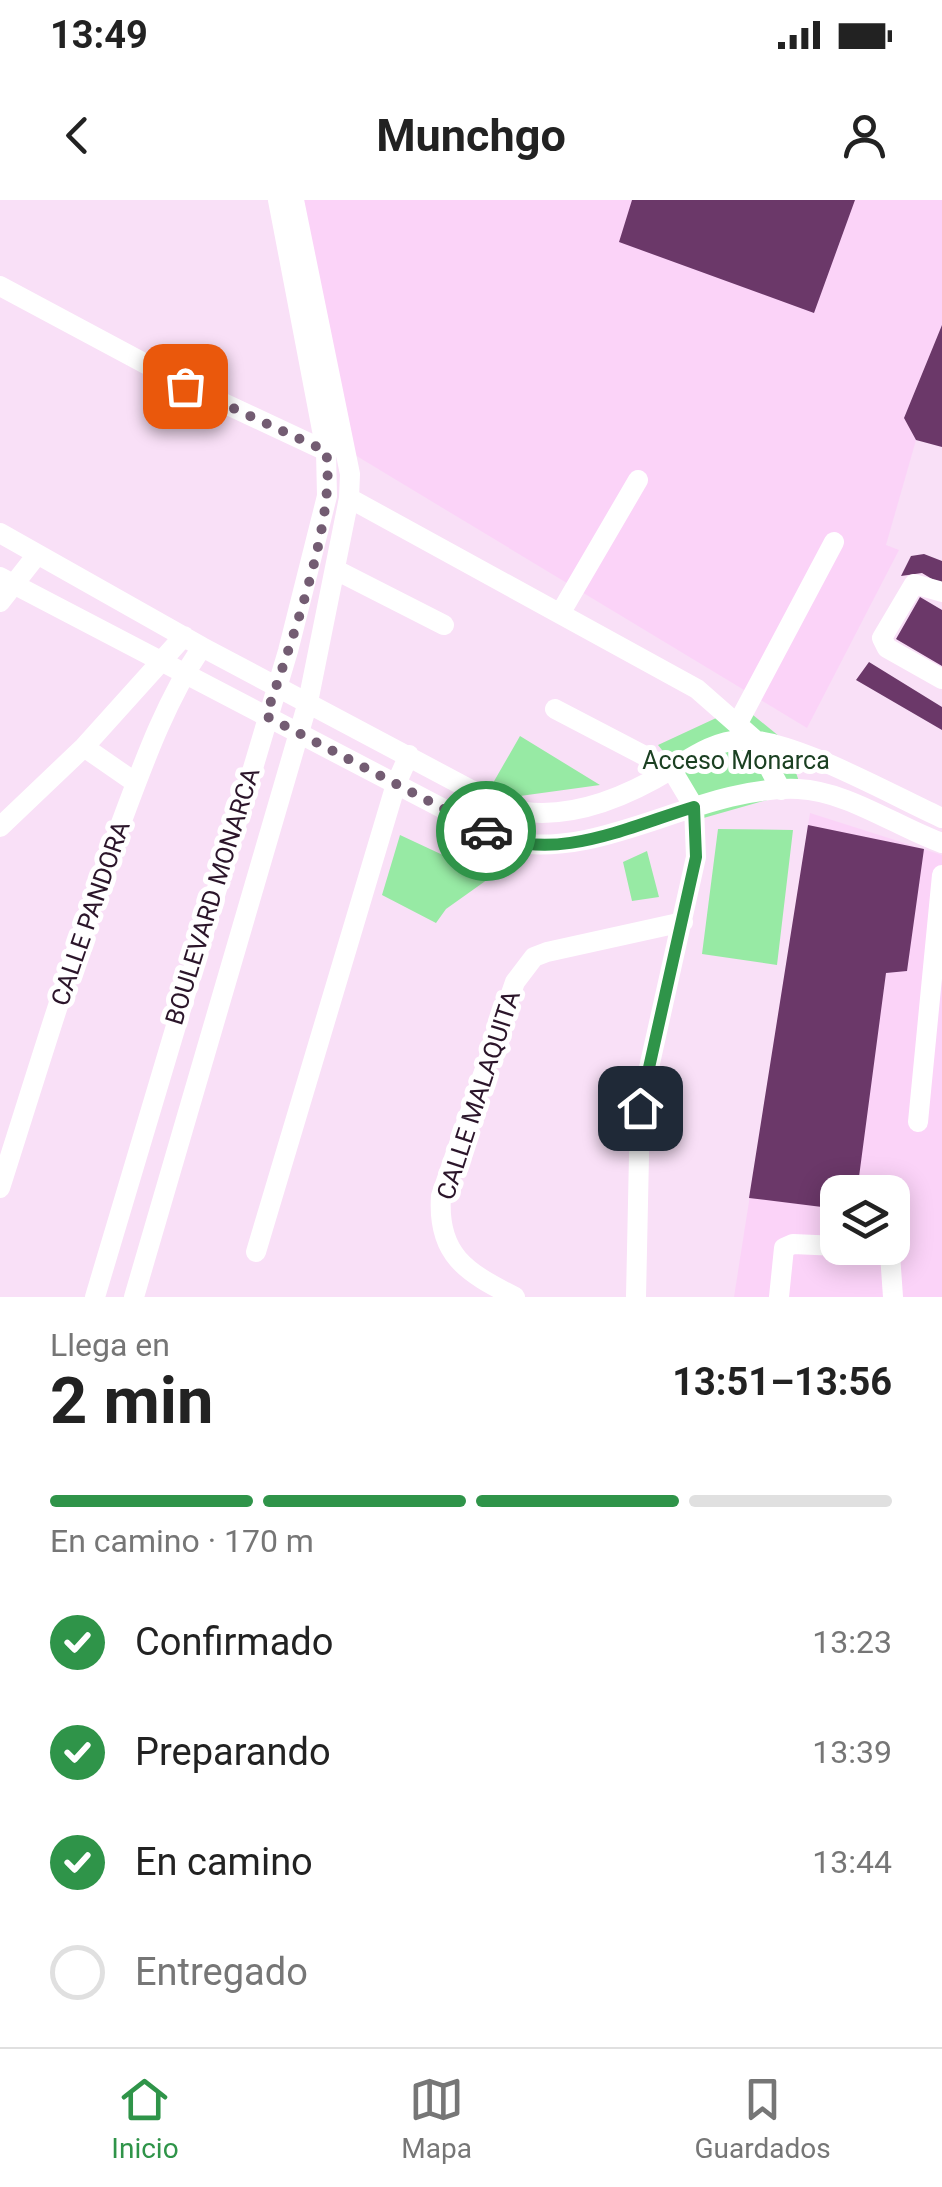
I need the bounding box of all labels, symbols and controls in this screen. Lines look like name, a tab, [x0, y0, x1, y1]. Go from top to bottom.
text: 13:49	[50, 13, 148, 57]
icon: back	[50, 108, 105, 163]
icon: person	[837, 108, 892, 163]
text: Munchgo	[376, 109, 566, 162]
pin	[143, 344, 228, 429]
icon: bag	[158, 359, 213, 414]
park label: Acceso Monarca	[642, 746, 830, 775]
street label: BOULEVARD MONARCA	[160, 764, 265, 1028]
courier	[436, 781, 536, 881]
icon: car	[459, 804, 514, 859]
street label: CALLE PANDORA	[45, 817, 136, 1009]
street label: CALLE MALAQUITA	[431, 987, 526, 1203]
pin	[598, 1066, 683, 1151]
icon: home	[613, 1081, 668, 1136]
map controls	[820, 1175, 910, 1265]
button: layers	[820, 1175, 910, 1265]
text: Llega en	[50, 1326, 170, 1364]
text: 13:51–13:56	[672, 1360, 892, 1404]
text: 2 min	[50, 1363, 213, 1439]
text: En camino · 170 m	[50, 1522, 314, 1560]
icon: check	[50, 1615, 105, 1670]
text: Confirmado	[135, 1620, 333, 1664]
text: 13:23	[812, 1623, 892, 1661]
icon: check	[50, 1725, 105, 1780]
text: Preparando	[135, 1730, 331, 1774]
text: 13:39	[812, 1733, 892, 1771]
icon: check	[50, 1835, 105, 1890]
text: En camino	[135, 1840, 313, 1884]
text: 13:44	[812, 1843, 892, 1881]
text: Entregado	[135, 1950, 308, 1994]
tab: Inicio	[111, 2072, 179, 2165]
tab: Mapa	[401, 2072, 472, 2165]
tab: Guardados	[694, 2072, 831, 2165]

